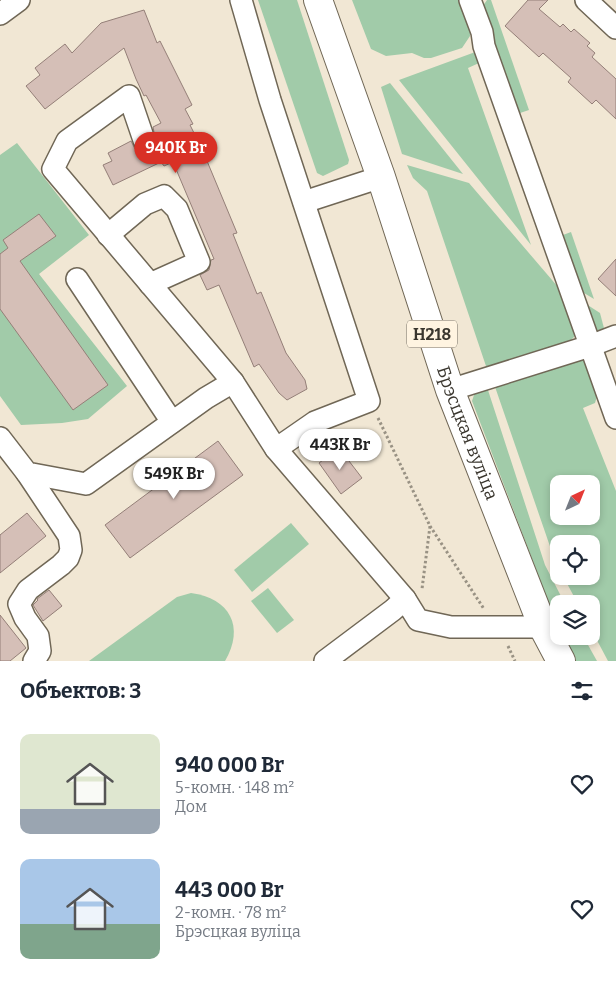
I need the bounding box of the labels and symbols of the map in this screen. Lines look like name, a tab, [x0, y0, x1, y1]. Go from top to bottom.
pin: 940K Br	[130, 132, 222, 174]
road number: Н218	[407, 320, 457, 348]
street label: Брэсцкая вуліца	[432, 363, 503, 503]
pin: 443K Br	[294, 428, 386, 471]
pin: 549K Br	[128, 458, 220, 500]
north arrow	[550, 475, 600, 525]

